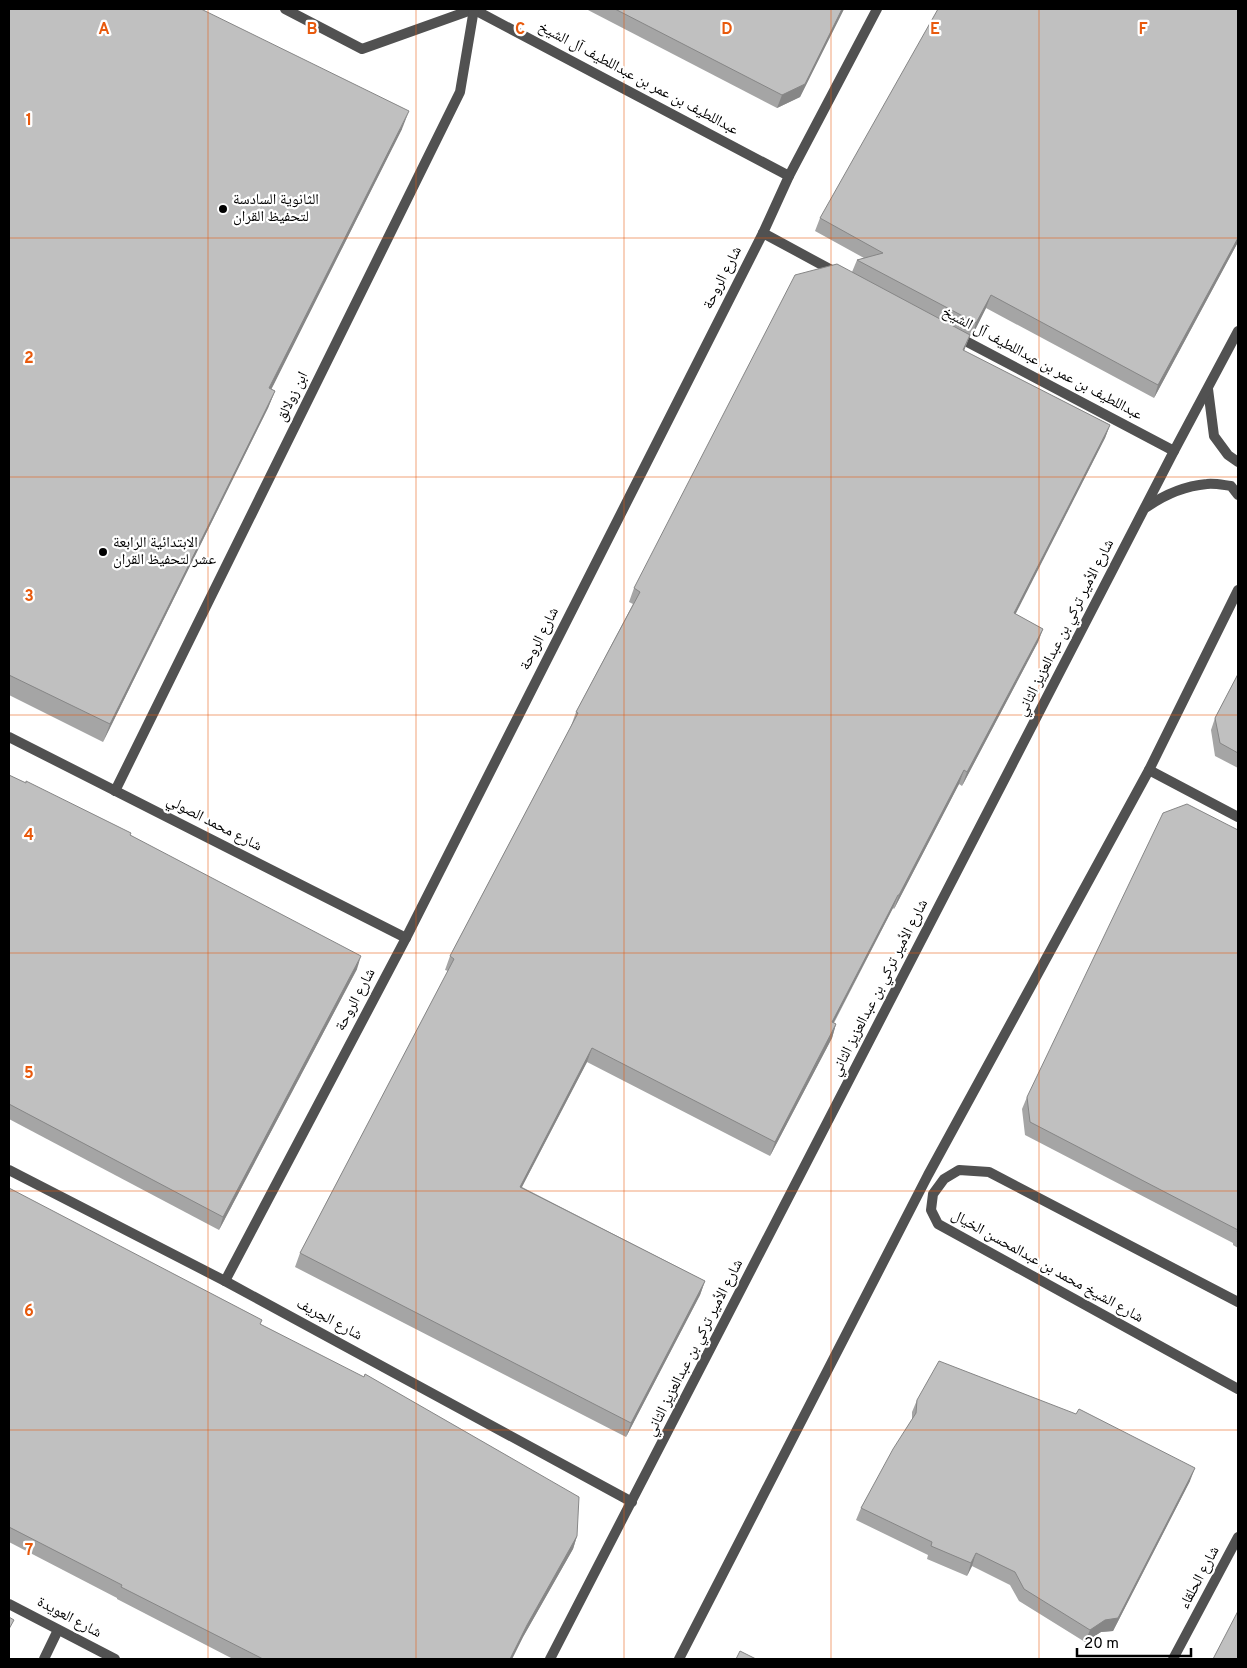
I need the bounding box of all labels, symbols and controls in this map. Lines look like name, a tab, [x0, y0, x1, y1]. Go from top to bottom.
street label: عبداللطيف بن عمر بن عبداللطيف آل الشيخ	[534, 18, 742, 140]
text: A	[98, 20, 110, 40]
text: B	[306, 20, 318, 40]
text: C	[515, 20, 525, 40]
text: D	[721, 20, 733, 40]
text: E	[930, 20, 940, 40]
text: F	[1138, 20, 1148, 40]
text: 1	[26, 111, 32, 131]
place label: الثانوية السادسة لتحفيظ القران	[233, 191, 319, 227]
marker: الثانوية السادسة لتحفيظ القران	[217, 203, 229, 215]
street label: شارع الروحة	[699, 243, 747, 313]
street label: عبداللطيف بن عمر بن عبداللطيف آل الشيخ	[938, 303, 1146, 425]
text: 2	[24, 349, 34, 369]
street label: ابن زولالق	[273, 369, 313, 425]
place label: الابتدائية الرابعة عشر لتحفيظ القران	[113, 534, 216, 570]
street label: شارع الأمير تركي بن عبدالعزيز الثاني	[1013, 536, 1120, 720]
marker: الابتدائية الرابعة عشر لتحفيظ القران	[97, 546, 109, 558]
text: 3	[24, 587, 34, 607]
street label: شارع الروحة	[516, 604, 564, 674]
street label: شارع محمد الصولي	[163, 792, 265, 857]
text: 4	[24, 826, 34, 846]
street label: شارع الأمير تركي بن عبدالعزيز الثاني	[827, 896, 934, 1080]
street label: شارع الروحة	[332, 965, 380, 1035]
text: 5	[24, 1064, 34, 1084]
street label: شارع الشيخ محمد بن عبدالمحسن الخيال	[948, 1206, 1147, 1328]
street label: شارع الأمير تركي بن عبدالعزيز الثاني	[642, 1256, 749, 1440]
street label: شارع الجريف	[293, 1295, 365, 1345]
text: 6	[24, 1302, 34, 1322]
text: 7	[25, 1541, 33, 1561]
street label: شارع الحلقاء	[1176, 1543, 1225, 1613]
street label: شارع العويدة	[33, 1593, 105, 1643]
scale bar	[1077, 1626, 1191, 1658]
text: 20 m	[1084, 1635, 1119, 1654]

